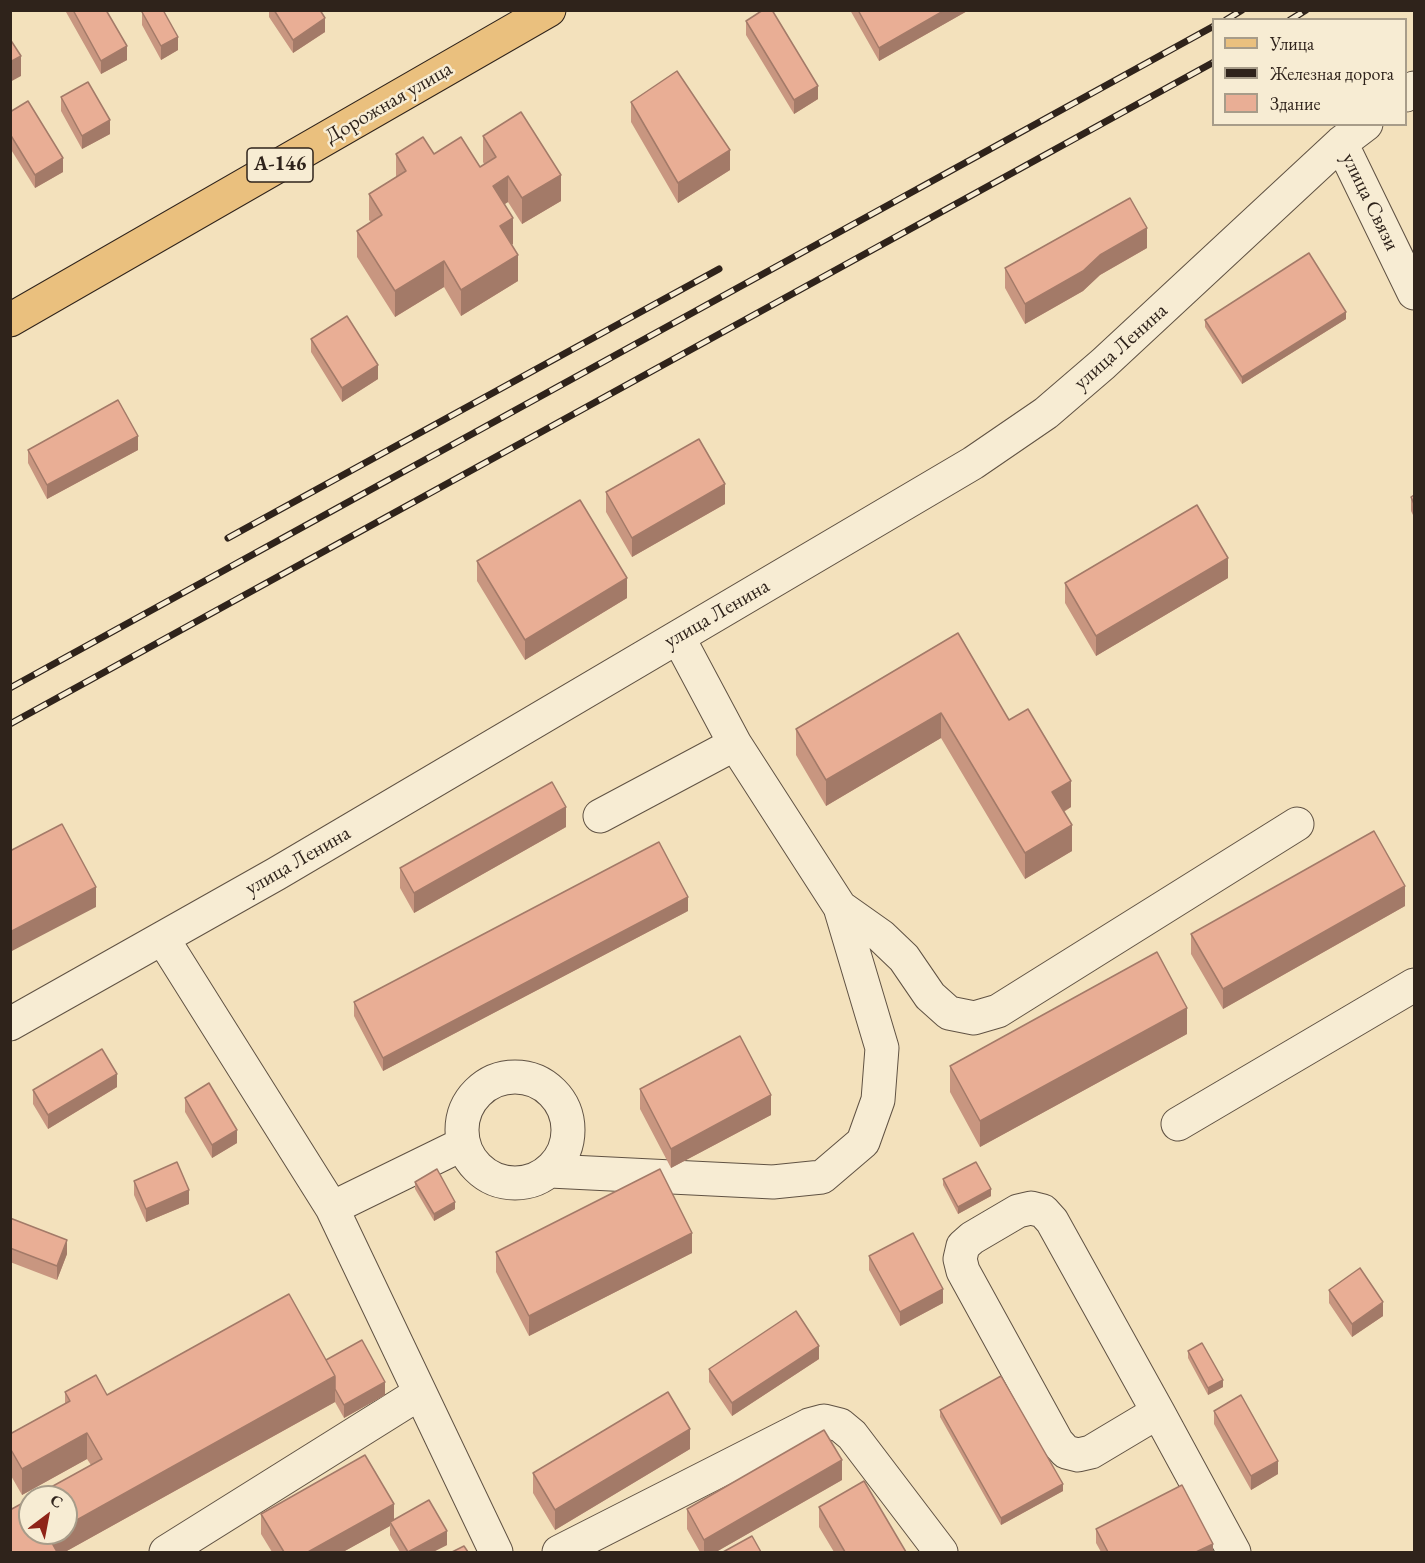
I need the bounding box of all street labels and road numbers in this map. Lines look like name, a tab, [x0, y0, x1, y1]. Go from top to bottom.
street label: Дорожная улица	[321, 56, 457, 150]
road number: А-146	[247, 148, 313, 182]
street label: улица Связи	[1336, 149, 1404, 255]
street label: улица Ленина	[1069, 298, 1173, 396]
street label: улица Ленина	[660, 574, 774, 654]
street label: улица Ленина	[241, 821, 355, 901]

